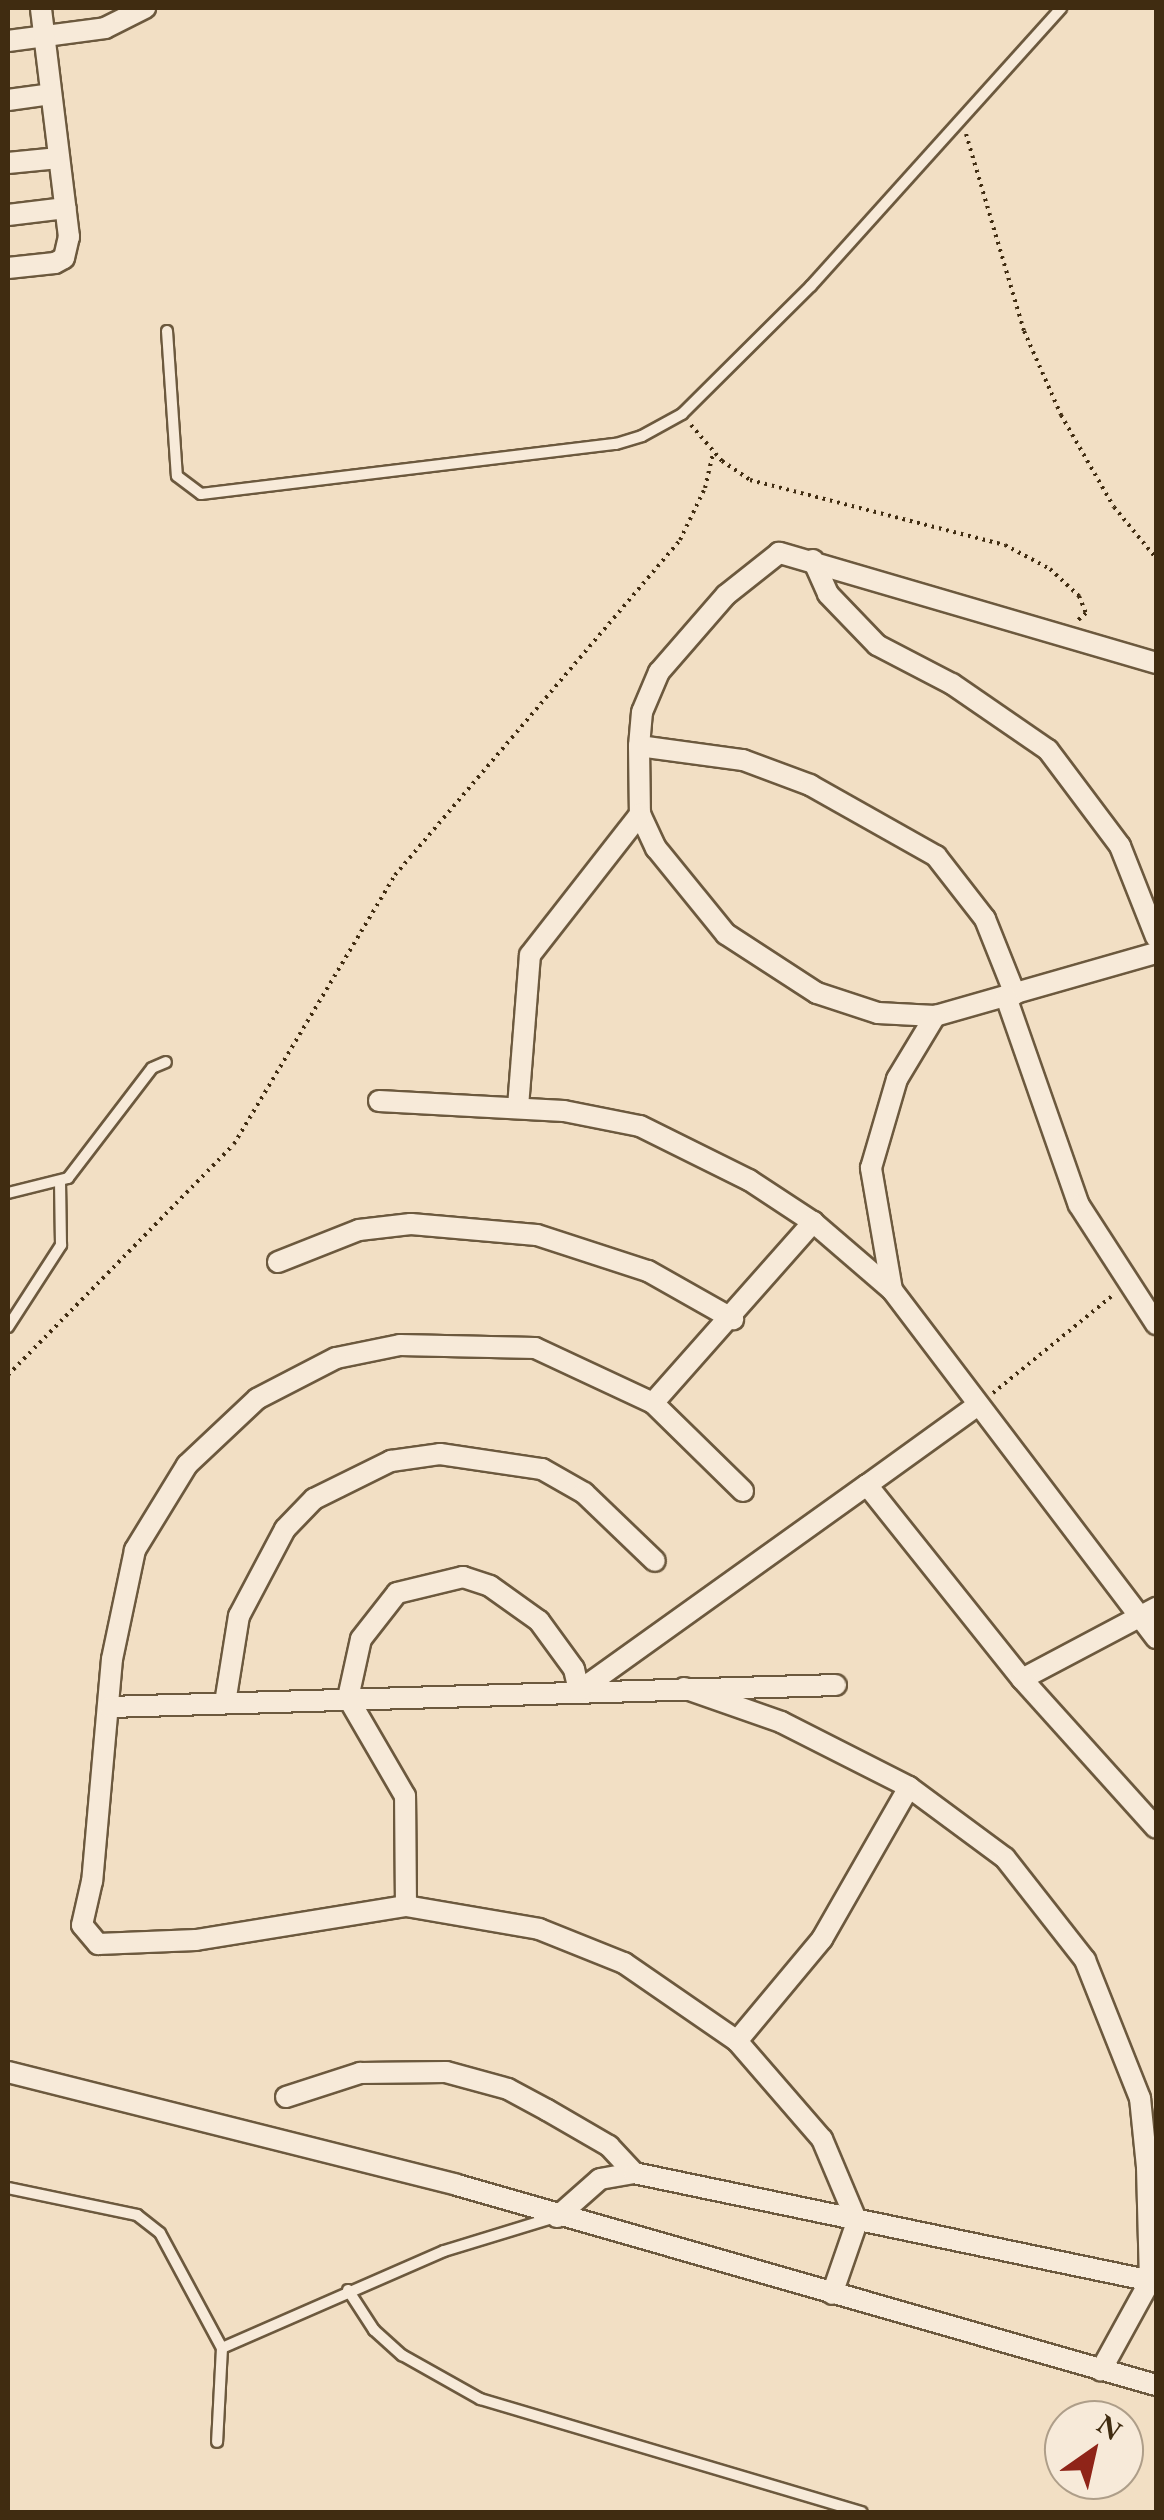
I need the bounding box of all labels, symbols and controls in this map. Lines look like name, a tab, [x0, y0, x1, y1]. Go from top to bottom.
north arrow	[1044, 2400, 1144, 2500]
text: N	[1090, 2406, 1129, 2448]

